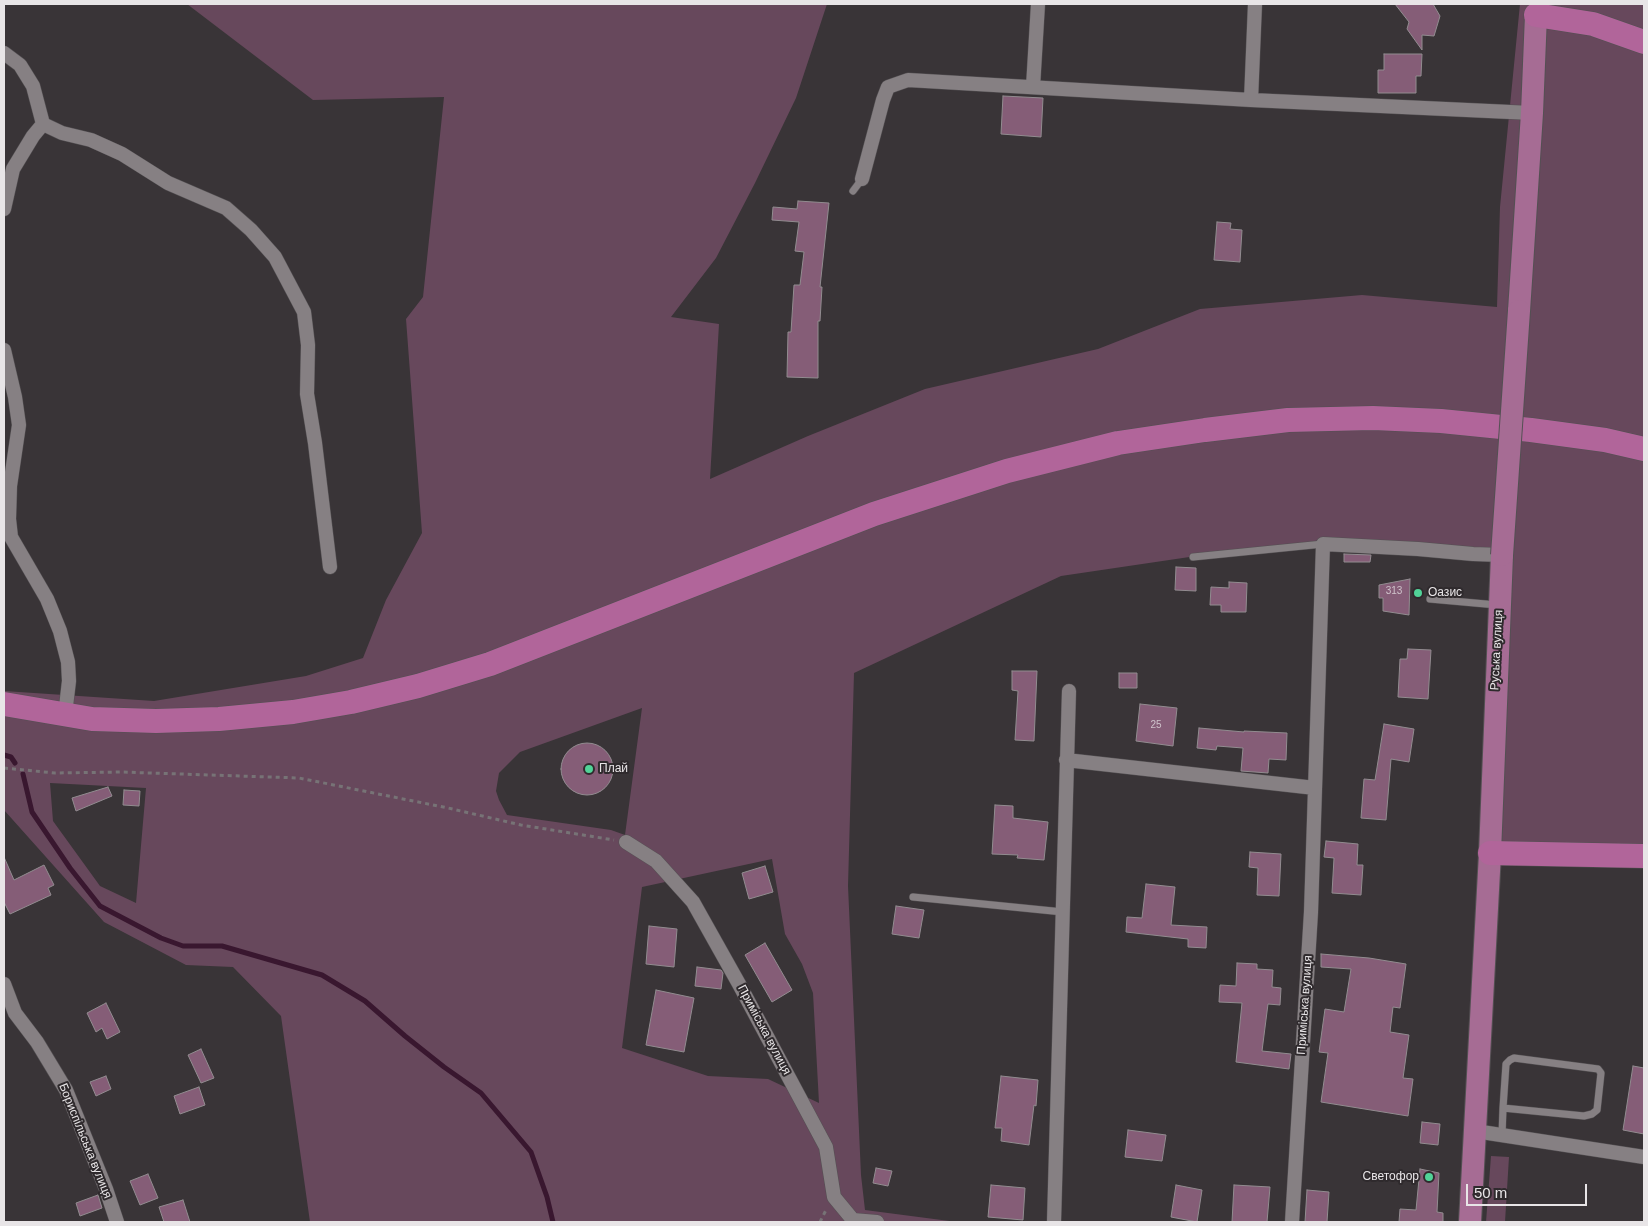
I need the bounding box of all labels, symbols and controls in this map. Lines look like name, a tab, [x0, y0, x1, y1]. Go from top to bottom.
house number: 313	[1386, 585, 1402, 597]
place label: Оазис	[1428, 586, 1462, 600]
marker: Оазис	[1412, 587, 1424, 599]
street label: Руська вулиця	[1488, 609, 1506, 691]
house number: 25	[1150, 719, 1162, 731]
place label: Плай	[599, 762, 628, 776]
marker: Плай	[583, 763, 595, 775]
street label: Приміська вулиця	[1294, 955, 1316, 1055]
street label: Приміська вулиця	[734, 983, 794, 1077]
street label: Бориспільська вулиця	[55, 1081, 115, 1201]
place label: Светофор	[1363, 1170, 1419, 1184]
marker: Светофор	[1423, 1171, 1435, 1183]
scale bar	[1468, 1174, 1589, 1206]
text: 50 m	[1474, 1184, 1507, 1201]

